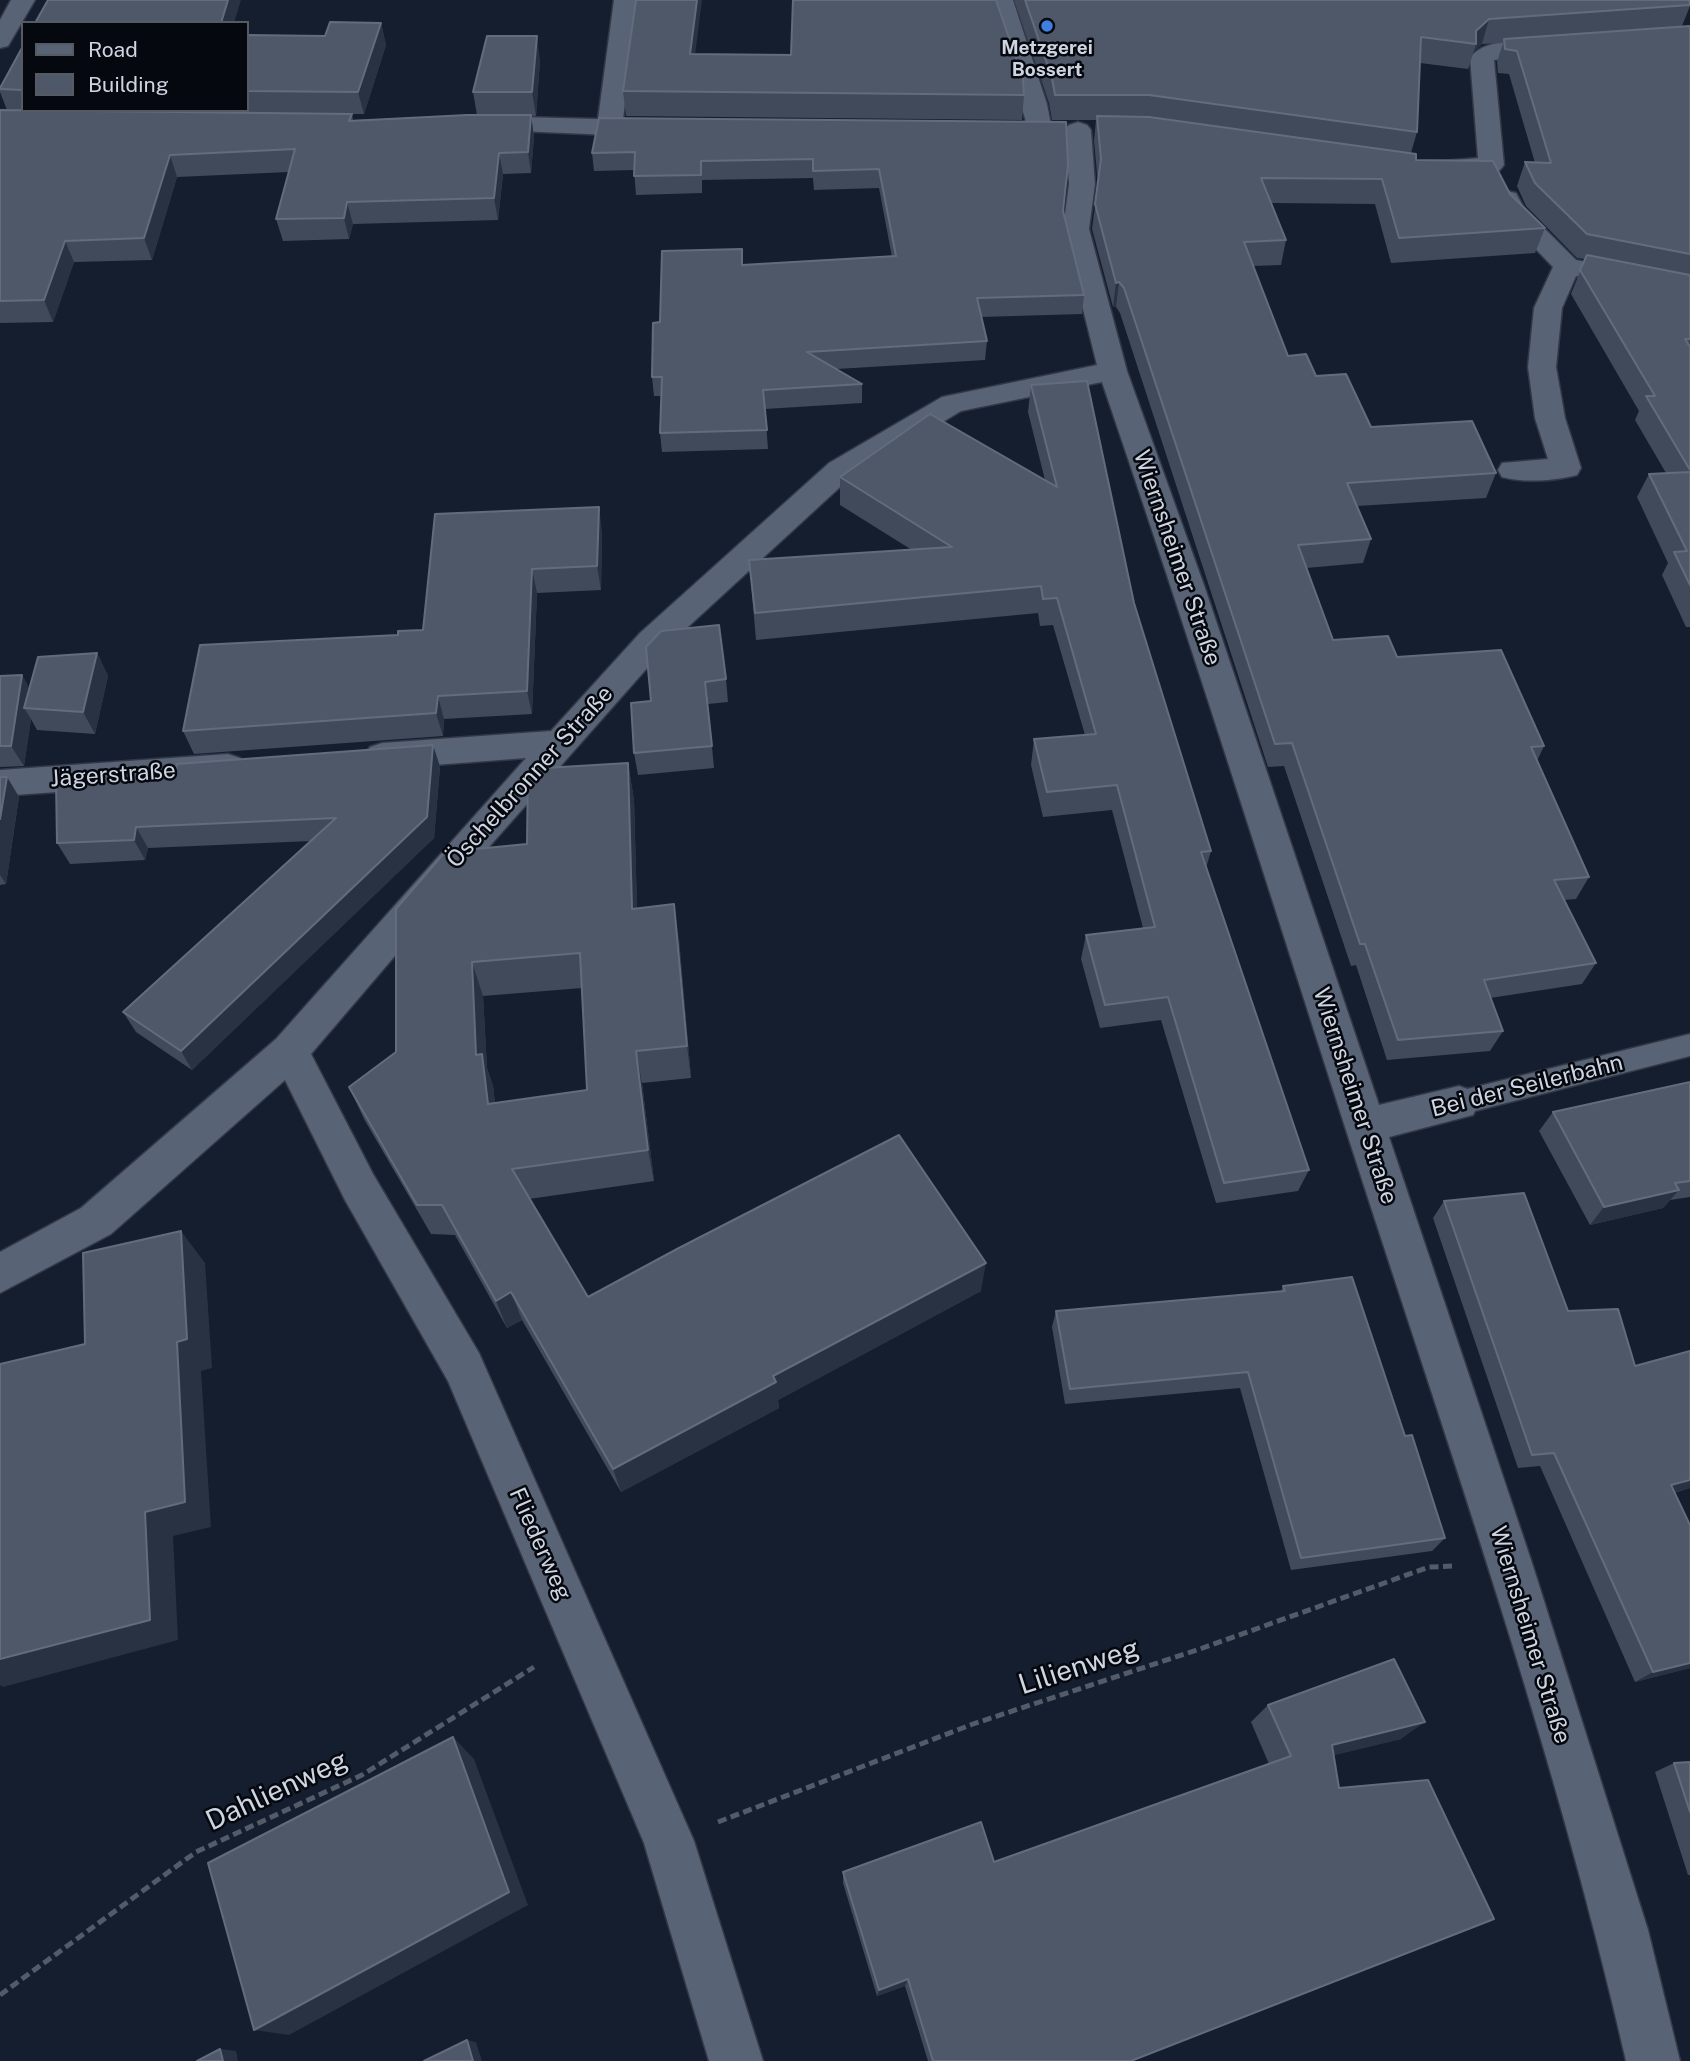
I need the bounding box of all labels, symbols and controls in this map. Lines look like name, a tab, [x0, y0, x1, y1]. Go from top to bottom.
marker: Metzgerei Bossert	[1039, 18, 1055, 34]
legend	[21, 21, 248, 112]
text: Road	[88, 37, 138, 62]
place label: Metzgerei Bossert	[1001, 37, 1093, 81]
text: Building	[88, 72, 169, 97]
street label: Wiernsheimer Straße	[1127, 447, 1227, 669]
street label: Öschelbronner Straße	[441, 680, 619, 874]
street label: Jägerstraße	[49, 757, 177, 793]
street label: Wiernsheimer Straße	[1307, 984, 1403, 1208]
street label: Bei der Seilerbahn	[1428, 1049, 1626, 1123]
street label: Fliederweg	[503, 1483, 577, 1605]
street label: Wiernsheimer Straße	[1484, 1523, 1576, 1747]
street label: Lilienweg	[1014, 1632, 1144, 1702]
street label: Dahlienweg	[201, 1744, 353, 1838]

